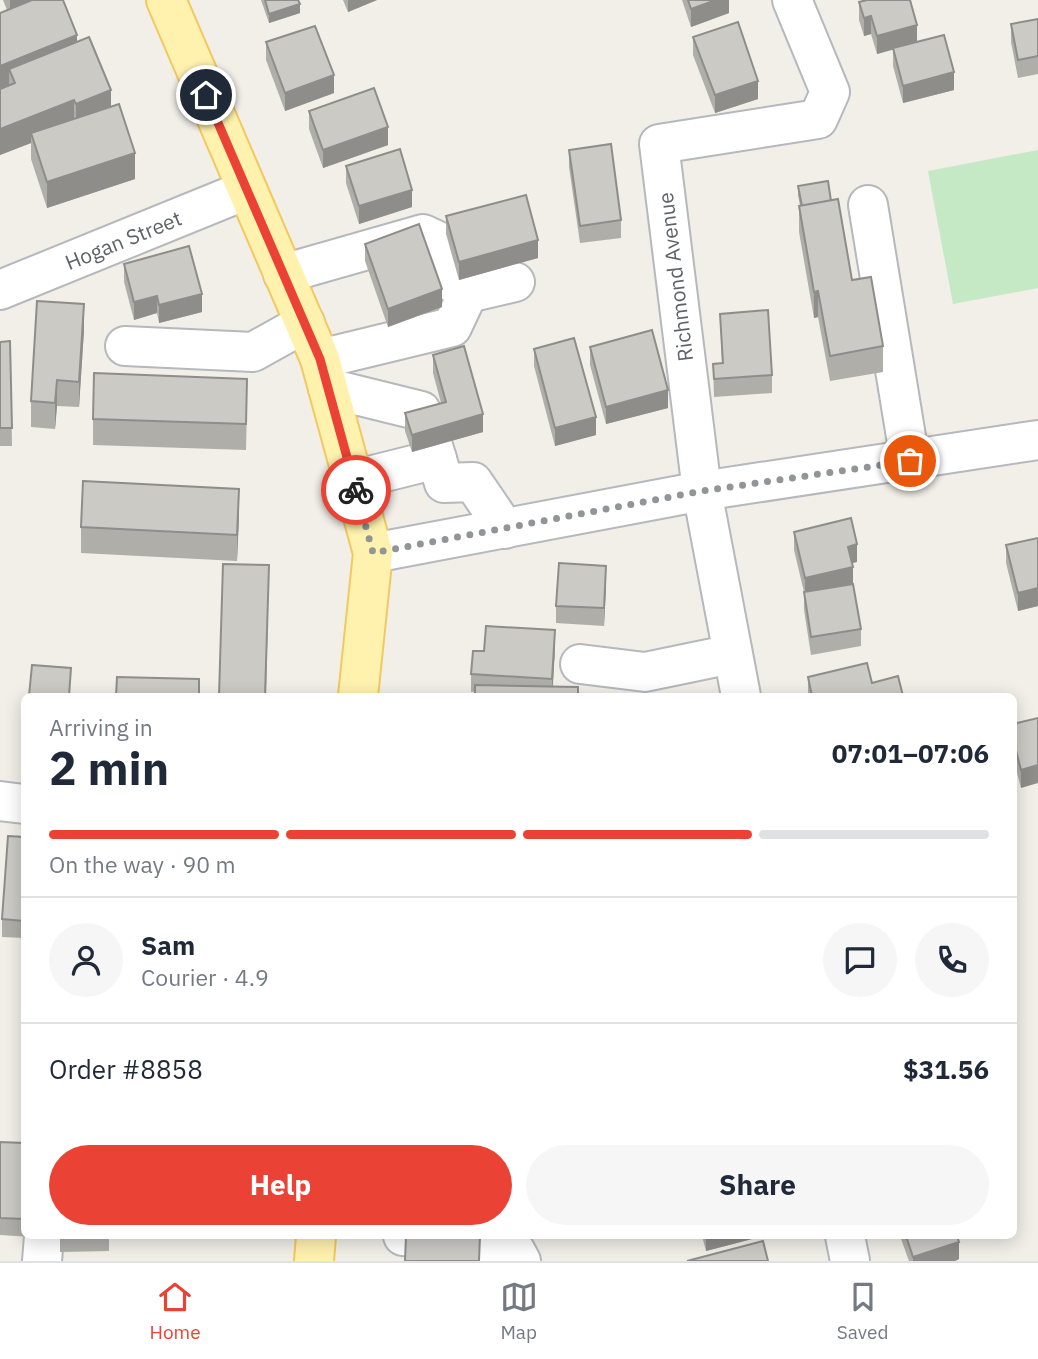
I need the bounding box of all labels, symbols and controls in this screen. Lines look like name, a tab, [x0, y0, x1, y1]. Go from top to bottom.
pin	[176, 65, 236, 125]
icon: home	[187, 76, 225, 114]
street label: Richmond Avenue	[651, 191, 699, 363]
street label: Hogan Street	[61, 204, 186, 276]
pin	[880, 431, 940, 491]
icon: bag	[891, 442, 929, 480]
courier	[321, 455, 391, 525]
icon: bike	[337, 471, 375, 509]
text: Arriving in	[49, 712, 153, 742]
text: 07:01–07:06	[832, 736, 989, 770]
text: 2 min	[49, 738, 169, 798]
text: On the way · 90 m	[49, 849, 236, 879]
button: person	[49, 923, 123, 997]
button: chat	[823, 923, 897, 997]
button: phone	[915, 923, 989, 997]
text: Sam	[141, 928, 195, 962]
text: Courier · 4.9	[141, 962, 269, 992]
text: Order #8858	[49, 1052, 203, 1086]
text: $31.56	[903, 1052, 989, 1086]
button: Help	[49, 1145, 512, 1225]
button: Share	[526, 1145, 989, 1225]
tab: Home	[150, 1278, 201, 1344]
tab: Map	[500, 1278, 538, 1344]
tab: Saved	[837, 1278, 888, 1344]

